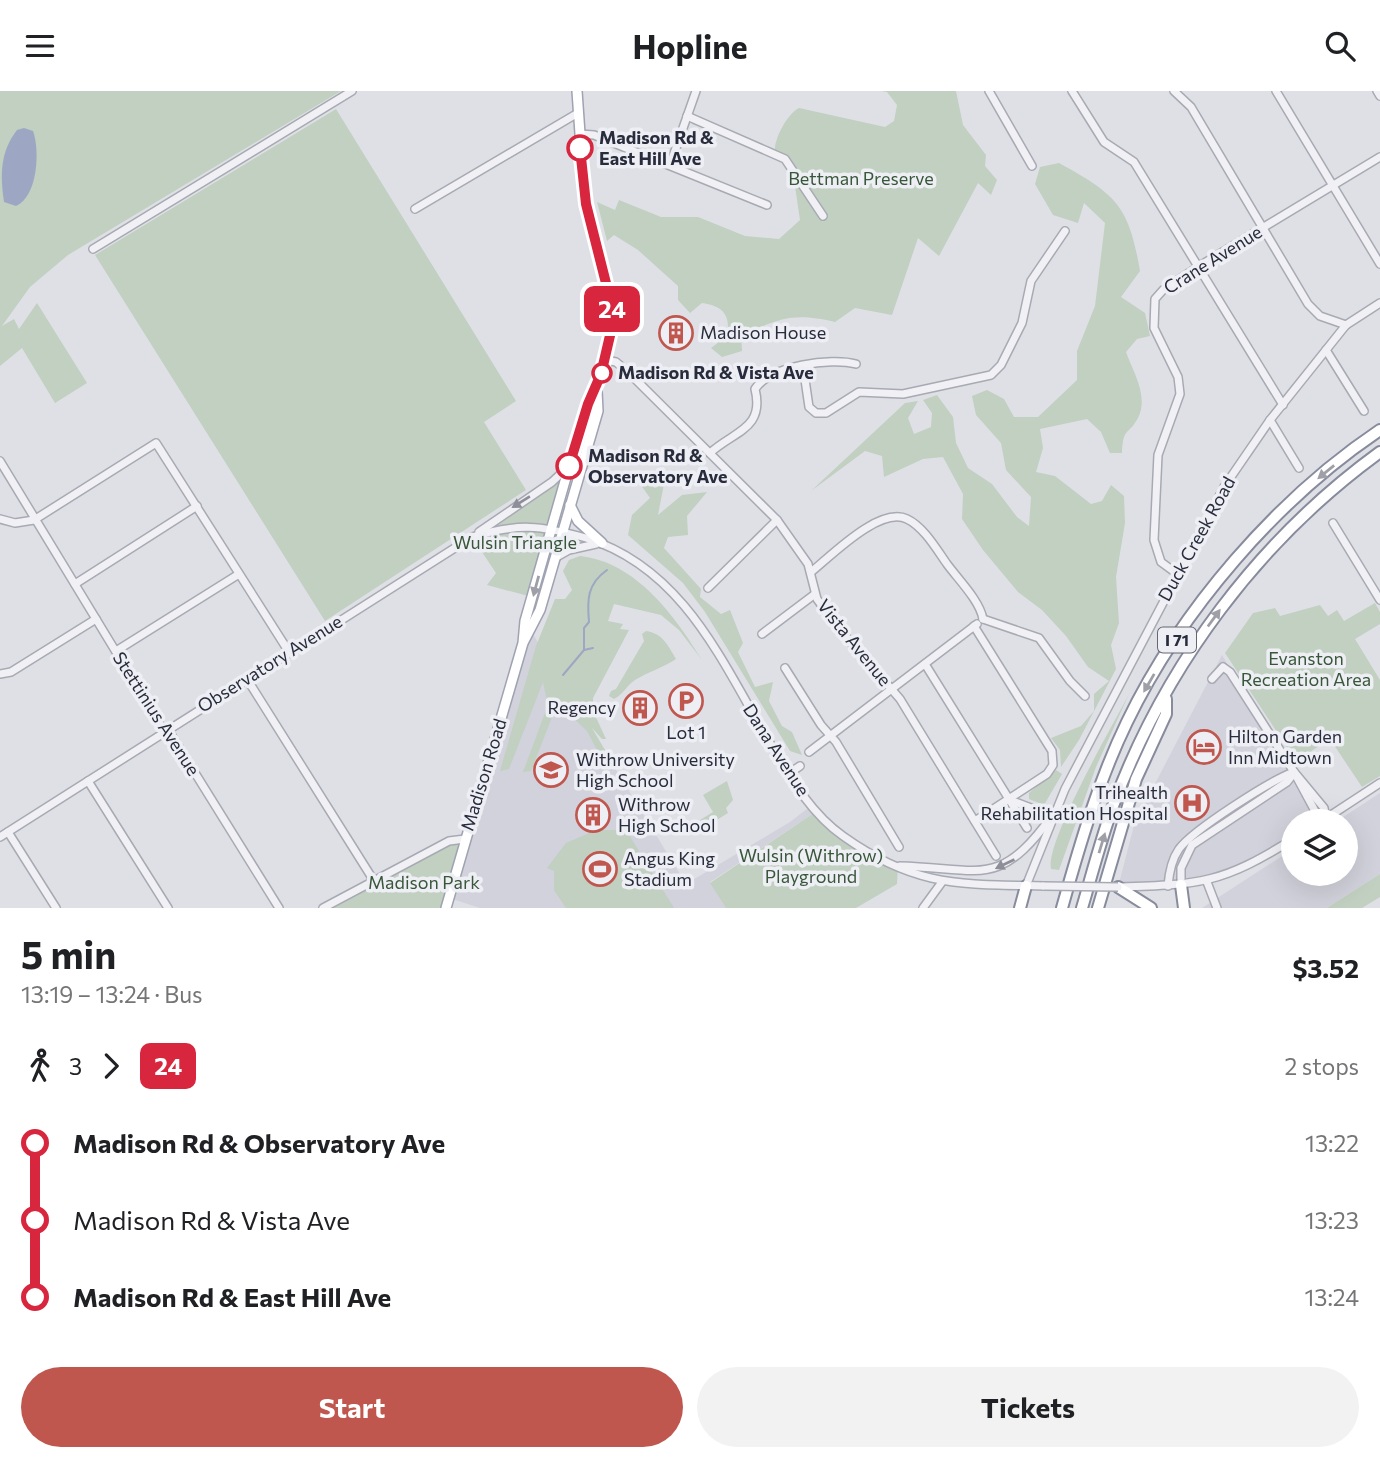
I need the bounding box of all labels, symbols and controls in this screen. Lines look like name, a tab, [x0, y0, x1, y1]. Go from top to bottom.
text: Hopline	[632, 26, 748, 66]
icon: menu	[21, 27, 59, 65]
icon: search	[1321, 27, 1359, 65]
place label: Madison Rd & East Hill Ave	[599, 126, 714, 169]
marker: Madison Rd & East Hill Ave	[567, 135, 593, 161]
park label: Bettman Preserve	[788, 167, 934, 189]
street label: Crane Avenue	[1159, 220, 1266, 298]
line badge: 24	[580, 286, 644, 332]
text: 24	[598, 294, 626, 323]
building icon: Madison House	[657, 314, 695, 352]
place label: Madison House	[700, 321, 826, 343]
place label: Madison Rd & Vista Ave	[618, 361, 814, 383]
marker: Madison Rd & Vista Ave	[592, 363, 612, 383]
place label: Madison Rd & Observatory Ave	[588, 444, 727, 487]
marker: Madison Rd & Observatory Ave	[556, 453, 582, 479]
one-way arrow	[1318, 464, 1335, 479]
street label: Duck Creek Road	[1153, 472, 1239, 605]
one-way arrow	[512, 496, 531, 509]
park label: Wulsin Triangle	[453, 531, 577, 553]
one-way arrow	[530, 576, 540, 597]
street label: Vista Avenue	[813, 595, 896, 690]
one-way arrow	[1207, 609, 1221, 627]
street label: Observatory Avenue	[193, 610, 346, 717]
road number: I 71	[1158, 627, 1196, 653]
street label: Stettinius Avenue	[109, 647, 205, 779]
park label: Evanston Recreation Area	[1241, 647, 1371, 690]
one-way arrow	[1143, 673, 1155, 692]
parking icon: Lot 1	[667, 682, 705, 720]
building icon: Regency	[621, 689, 659, 727]
place label: Regency	[547, 696, 616, 718]
street label: Dana Avenue	[739, 699, 815, 800]
street label: Madison Road	[456, 716, 511, 834]
place label: Lot 1	[666, 721, 706, 743]
place label: Hilton Garden Inn Midtown	[1228, 725, 1342, 768]
hotel icon: Hilton Garden Inn Midtown	[1185, 728, 1223, 766]
place label: Withrow University High School	[576, 748, 735, 791]
school or university icon: Withrow University High School	[532, 751, 570, 789]
place label: Trihealth Rehabilitation Hospital	[981, 781, 1168, 824]
hospital icon: Trihealth Rehabilitation Hospital	[1173, 784, 1211, 822]
place label: Withrow High School	[618, 793, 716, 836]
building icon: Withrow High School	[574, 796, 612, 834]
map controls	[1281, 809, 1358, 886]
button: layers	[1281, 809, 1358, 886]
one-way arrow	[1097, 832, 1107, 853]
park label: Wulsin (Withrow) Playground	[739, 844, 883, 887]
place label: Angus King Stadium	[624, 847, 715, 890]
sports icon: Angus King Stadium	[581, 850, 619, 888]
one-way arrow	[995, 858, 1015, 869]
park label: Madison Park	[368, 871, 480, 893]
text: 5 min	[21, 930, 116, 977]
text: $3.52	[1292, 952, 1359, 983]
text: 13:19 – 13:24 · Bus	[21, 980, 202, 1008]
icon: walk	[21, 1047, 59, 1085]
icon: forward	[92, 1047, 130, 1085]
text: 24	[154, 1051, 182, 1080]
text: 3	[69, 1052, 82, 1080]
text: 2 stops	[1285, 1052, 1359, 1080]
text: Madison Rd & Observatory Ave	[73, 1127, 445, 1158]
text: 13:22	[1305, 1129, 1359, 1157]
text: Madison Rd & Vista Ave	[73, 1204, 350, 1235]
text: 13:23	[1305, 1206, 1359, 1234]
text: Madison Rd & East Hill Ave	[73, 1281, 391, 1312]
text: 13:24	[1304, 1283, 1359, 1311]
button: Start	[21, 1367, 683, 1447]
button: Tickets	[697, 1367, 1359, 1447]

